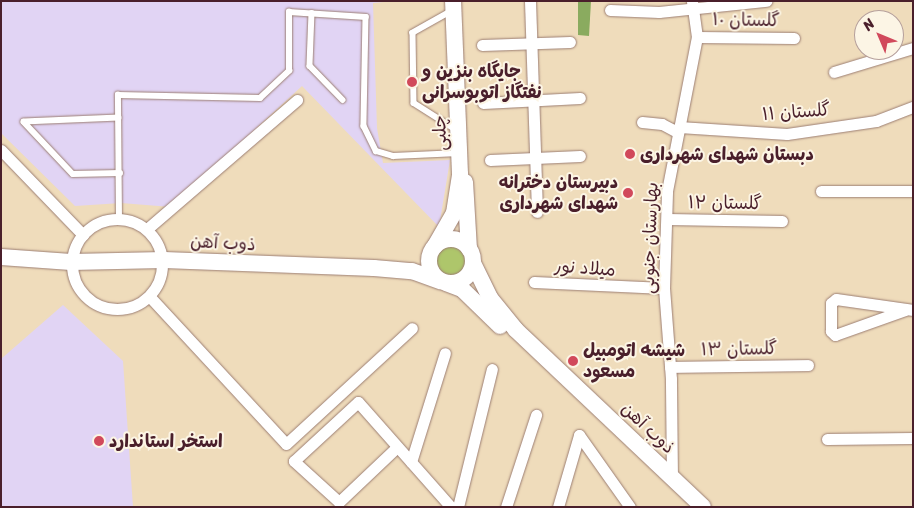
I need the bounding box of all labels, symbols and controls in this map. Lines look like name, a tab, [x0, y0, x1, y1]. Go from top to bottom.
street label: گلستان ۱۰	[712, 9, 780, 31]
north arrow	[854, 10, 904, 60]
text: N	[856, 12, 881, 37]
place label: جایگاه بنزین و نفتگاز اتوبوسرانی	[422, 61, 542, 104]
marker: جایگاه بنزین و نفتگاز اتوبوسرانی	[406, 76, 418, 88]
street label: گلستان ۱۱	[761, 99, 831, 125]
street label: چلبی	[429, 115, 451, 151]
place label: دبستان شهدای شهرداری	[640, 143, 814, 165]
marker: دبستان شهدای شهرداری	[624, 148, 636, 160]
place label: دبیرستان دخترانه شهدای شهرداری	[498, 172, 618, 214]
street label: بهارستان جنوبی	[637, 182, 663, 294]
marker: دبیرستان دخترانه شهدای شهرداری	[622, 187, 634, 199]
street label: گلستان ۱۲	[688, 192, 762, 214]
street label: ذوب آهن	[190, 231, 256, 255]
street label: میلاد نور	[554, 255, 616, 281]
street label: گلستان ۱۳	[701, 338, 777, 360]
place label: شیشه اتومبیل مسعود	[583, 340, 685, 382]
marker: شیشه اتومبیل مسعود	[567, 355, 579, 367]
street label: ذوب آهن	[617, 398, 679, 458]
place label: استخر استاندارد	[109, 430, 223, 452]
marker: استخر استاندارد	[93, 435, 105, 447]

